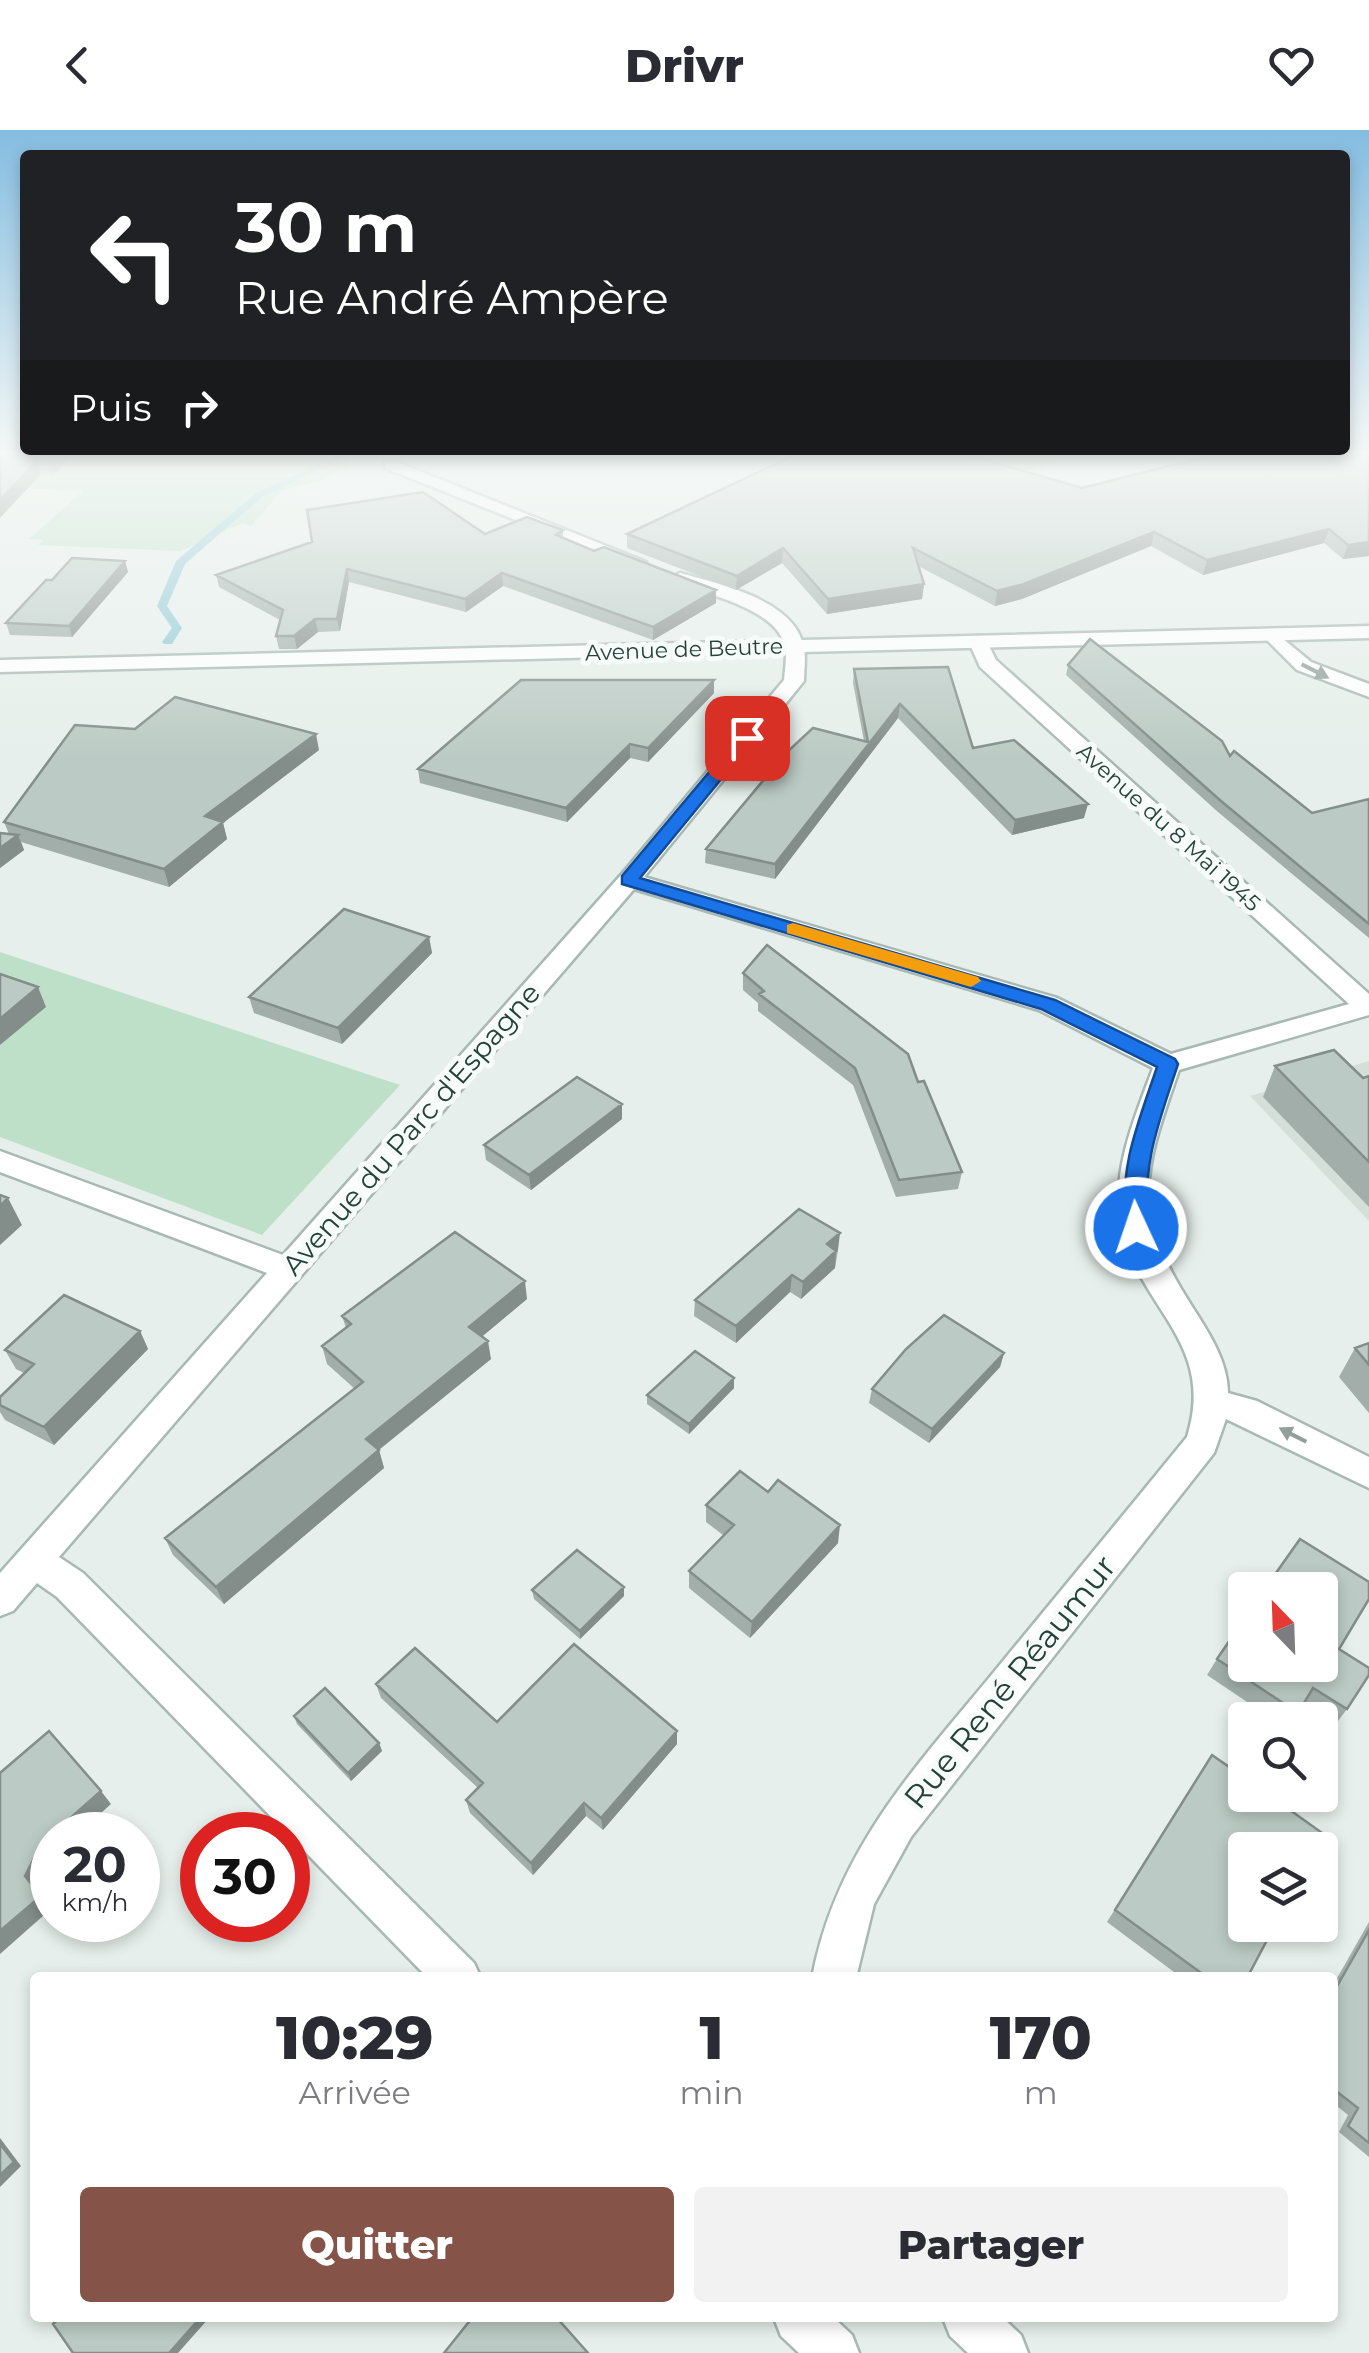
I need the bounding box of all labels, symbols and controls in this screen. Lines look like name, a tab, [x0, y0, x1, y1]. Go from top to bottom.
icon: back	[50, 38, 105, 93]
text: Drivr	[625, 38, 744, 93]
icon: heart	[1264, 38, 1319, 93]
text: 30 m	[235, 184, 417, 270]
icon: left	[70, 190, 200, 320]
text: Rue André Ampère	[235, 270, 669, 325]
icon: right	[172, 380, 227, 435]
text: Puis	[70, 384, 152, 431]
street label: Avenue de Beutre	[585, 633, 784, 666]
one-way arrow	[1301, 662, 1330, 679]
pin	[705, 696, 790, 781]
icon: arrive	[720, 711, 775, 766]
street label: Avenue du 8 Mai 1945	[1071, 738, 1266, 917]
street label: Avenue du Parc d'Espagne	[275, 976, 547, 1282]
position arrow	[1084, 1176, 1188, 1280]
one-way arrow	[1278, 1427, 1307, 1444]
street label: Rue René Réaumur	[895, 1547, 1124, 1816]
north arrow	[1228, 1572, 1338, 1682]
map controls	[1228, 1572, 1338, 1942]
button: search	[1228, 1702, 1338, 1812]
speed limit sign: 30	[180, 1812, 310, 1942]
button: layers	[1228, 1832, 1338, 1942]
text: 20	[63, 1834, 127, 1895]
text: km/h	[62, 1887, 128, 1917]
text: 10:29	[276, 2001, 433, 2074]
text: 1	[699, 2001, 724, 2074]
text: 170	[990, 2001, 1092, 2074]
text: Arrivée	[299, 2073, 411, 2112]
text: min	[679, 2073, 744, 2112]
text: m	[1024, 2073, 1058, 2112]
button: Quitter	[80, 2187, 674, 2302]
button: Partager	[694, 2187, 1288, 2302]

